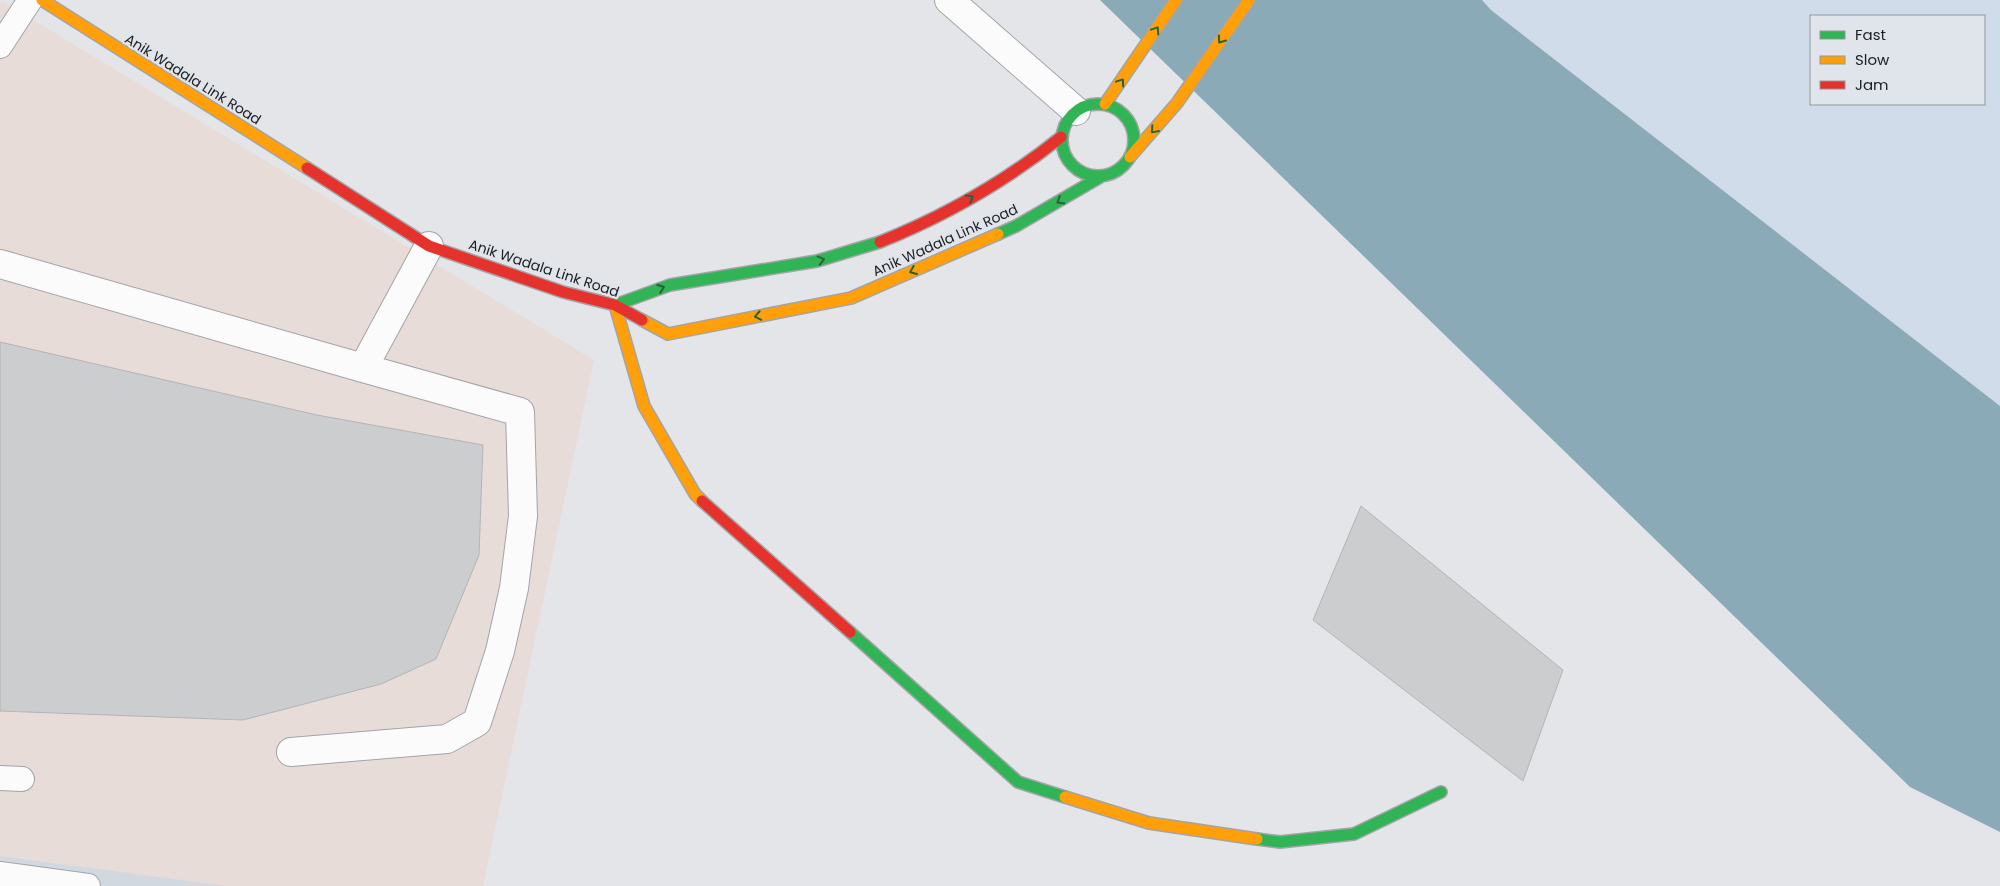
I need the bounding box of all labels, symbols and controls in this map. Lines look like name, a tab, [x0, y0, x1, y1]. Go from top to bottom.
legend	[1810, 15, 1985, 105]
text: Fast	[1855, 24, 1886, 45]
one-way arrow	[1150, 26, 1159, 35]
street label: Anik Wadala Link Road	[121, 29, 265, 129]
one-way arrow	[1218, 34, 1227, 44]
text: Slow	[1855, 49, 1890, 70]
text: Jam	[1855, 74, 1889, 95]
one-way arrow	[1114, 78, 1124, 87]
one-way arrow	[1151, 124, 1159, 133]
one-way arrow	[1056, 194, 1065, 204]
one-way arrow	[965, 195, 974, 205]
street label: Anik Wadala Link Road	[869, 199, 1021, 281]
street label: Anik Wadala Link Road	[466, 234, 622, 302]
one-way arrow	[816, 255, 825, 266]
one-way arrow	[909, 264, 918, 275]
one-way arrow	[656, 284, 665, 294]
one-way arrow	[754, 310, 763, 321]

